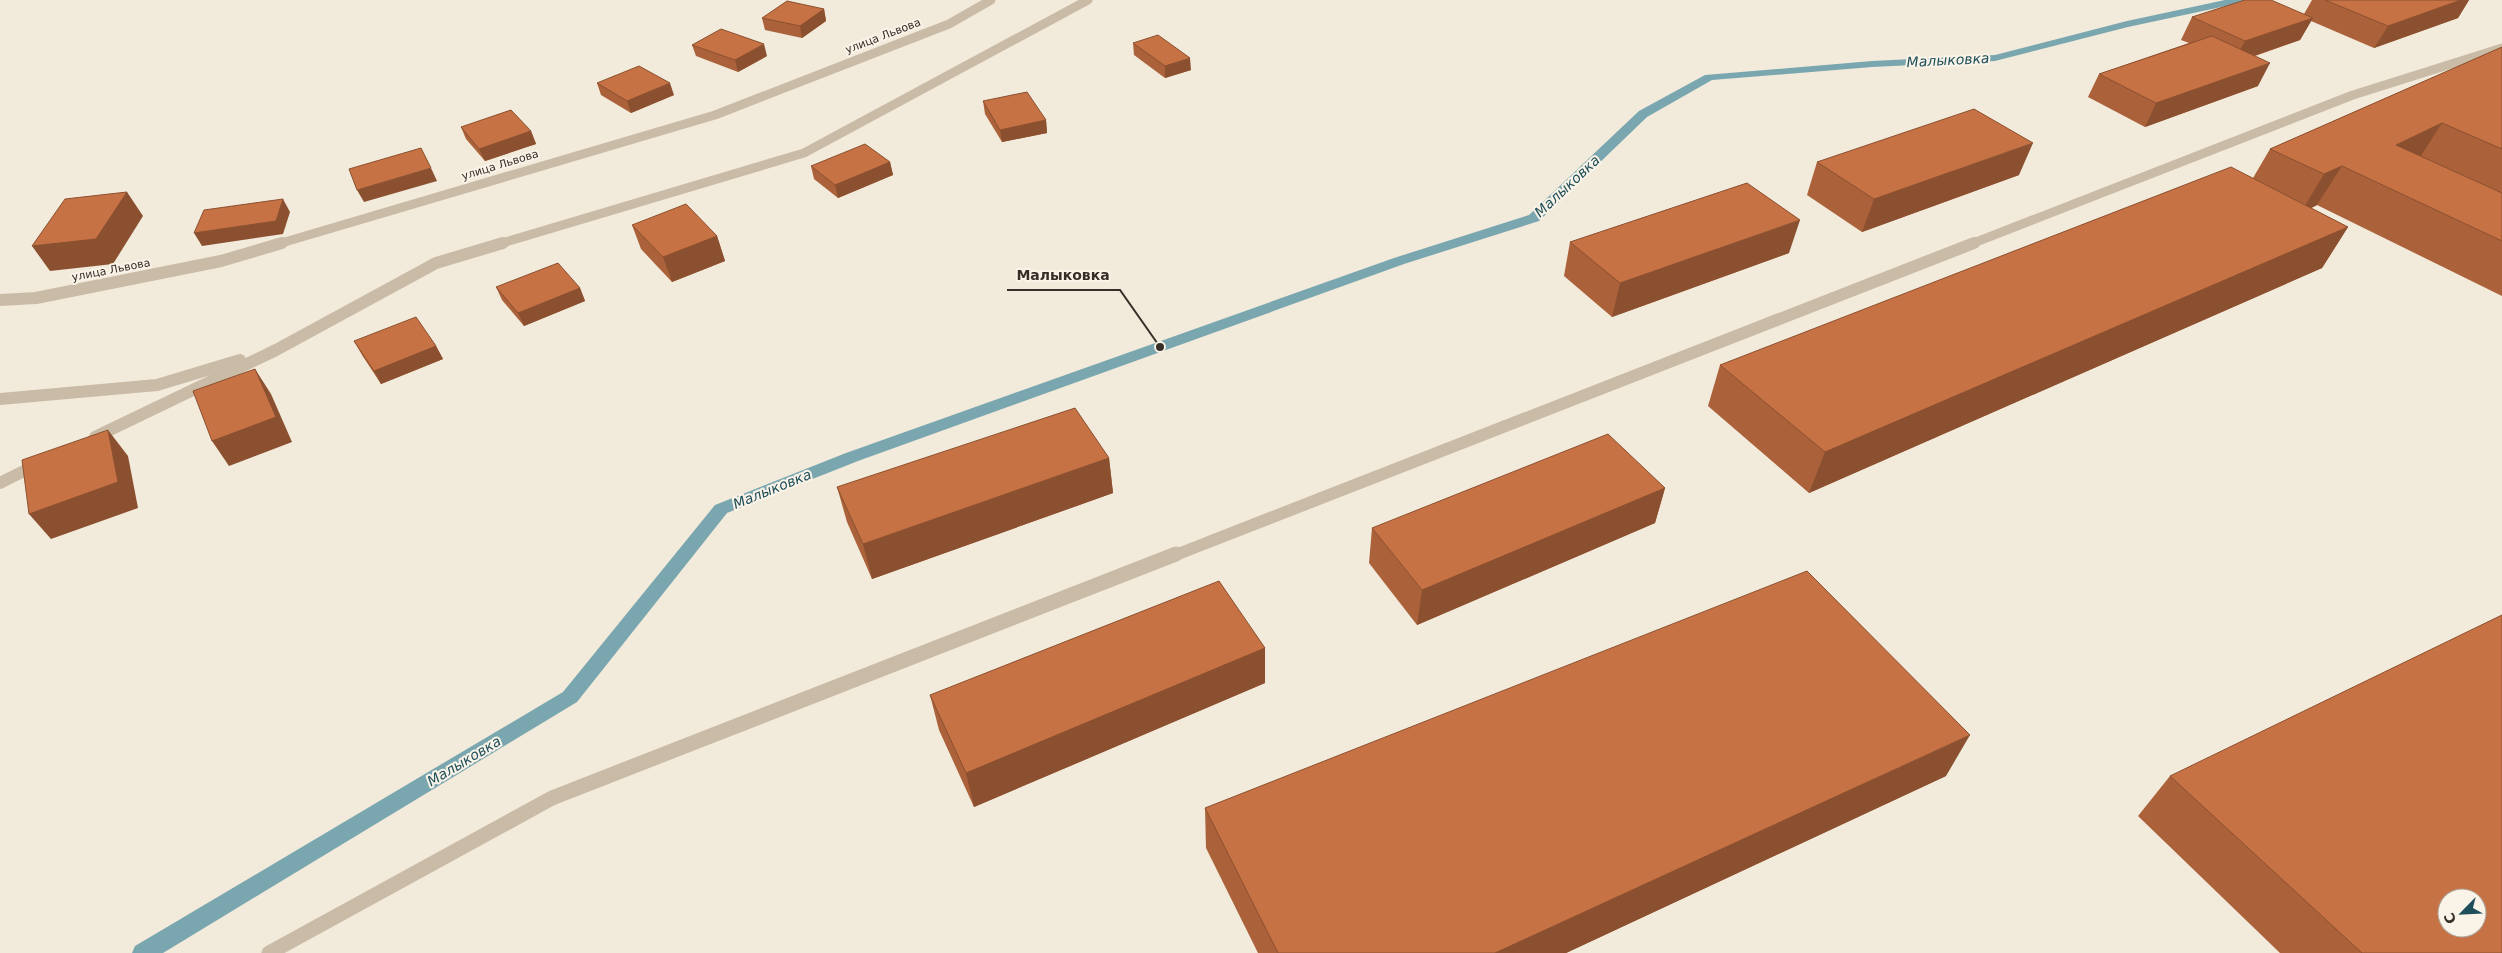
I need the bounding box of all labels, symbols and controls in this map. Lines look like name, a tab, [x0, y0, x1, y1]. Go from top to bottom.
street label: улица Львова	[844, 16, 922, 56]
water label: Малыковка	[1906, 50, 1990, 70]
street label: улица Львова	[460, 147, 540, 183]
water label: Малыковка	[1531, 152, 1603, 220]
street label: улица Львова	[71, 256, 151, 284]
callout: Малыковка	[1007, 261, 1120, 290]
text: Малыковка	[1016, 267, 1110, 283]
water label: Малыковка	[731, 466, 813, 512]
water label: Малыковка	[424, 733, 504, 789]
north arrow	[2437, 888, 2487, 938]
text: С	[2441, 910, 2460, 926]

